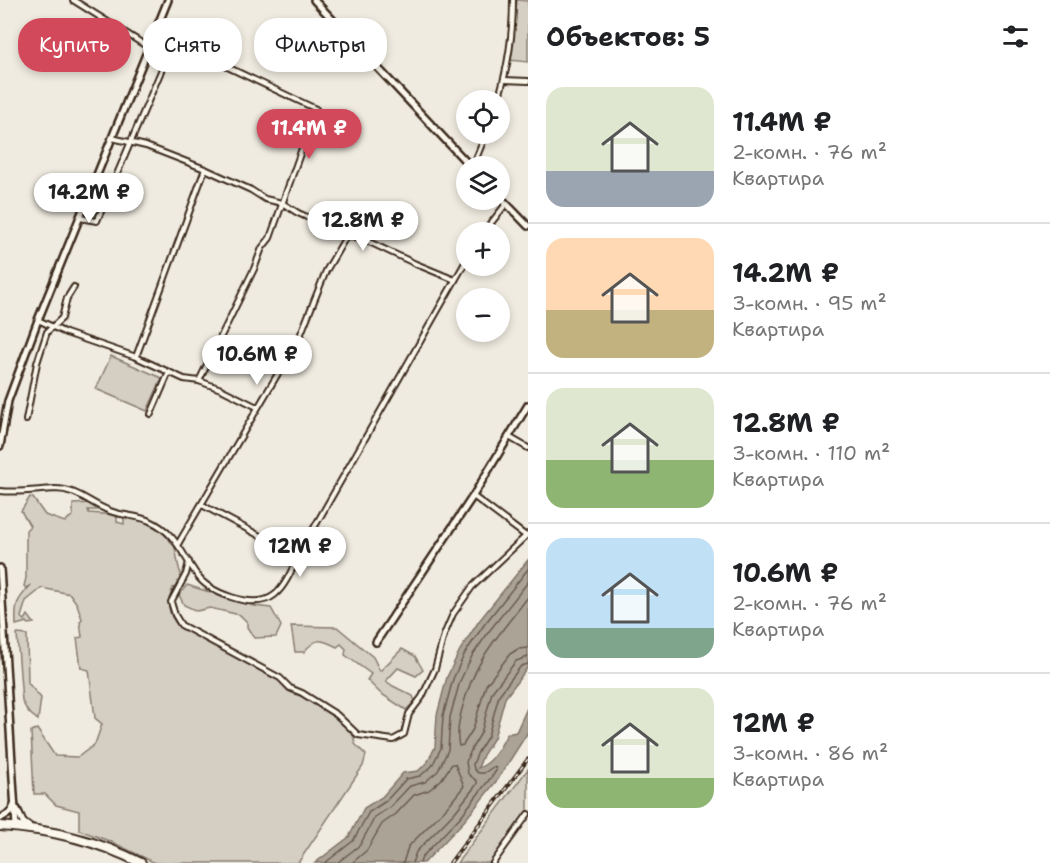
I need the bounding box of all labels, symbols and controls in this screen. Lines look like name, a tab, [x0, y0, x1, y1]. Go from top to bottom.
chip: Купить	[18, 18, 131, 72]
chip: Снять	[143, 18, 242, 72]
chip: Фильтры	[254, 18, 387, 72]
text: Объектов: 5	[546, 19, 710, 54]
icon: filters	[999, 20, 1032, 53]
map controls	[456, 90, 510, 342]
button: locate	[456, 90, 510, 144]
text: 11.4M ₽	[732, 104, 832, 139]
pin: 11.4M ₽	[254, 109, 364, 160]
icon: home	[594, 111, 666, 183]
text: 11.4M ₽	[271, 115, 347, 141]
text: 2-комн. · 76 m²	[732, 139, 887, 165]
button: layers	[456, 156, 510, 210]
text: Квартира	[732, 165, 824, 191]
pin: 14.2M ₽	[34, 173, 144, 224]
text: 14.2M ₽	[48, 179, 130, 205]
pin: 12.8M ₽	[308, 201, 418, 252]
text: 12.8M ₽	[321, 207, 405, 233]
button: +	[456, 222, 510, 276]
text: 14.2M ₽	[732, 255, 839, 290]
icon: home	[594, 262, 666, 334]
button: −	[456, 288, 510, 342]
text: 3-комн. · 95 m²	[732, 290, 887, 316]
text: Квартира	[732, 316, 824, 342]
pin: 10.6M ₽	[202, 335, 312, 386]
text: 10.6M ₽	[216, 341, 298, 367]
text: 12.8M ₽	[732, 405, 840, 440]
icon: home	[594, 412, 666, 484]
text: 3-комн. · 110 m²	[732, 440, 890, 466]
text: Квартира	[732, 466, 824, 492]
pin: 12M ₽	[258, 527, 342, 578]
text: 12M ₽	[268, 533, 332, 559]
text: 10.6M ₽	[732, 555, 839, 590]
icon: home	[594, 562, 666, 634]
text: 2-комн. · 76 m²	[732, 590, 887, 616]
text: Квартира	[732, 616, 824, 642]
text: 12M ₽	[732, 705, 815, 740]
icon: home	[594, 712, 666, 784]
text: 3-комн. · 86 m²	[732, 740, 888, 766]
text: Квартира	[732, 766, 824, 792]

